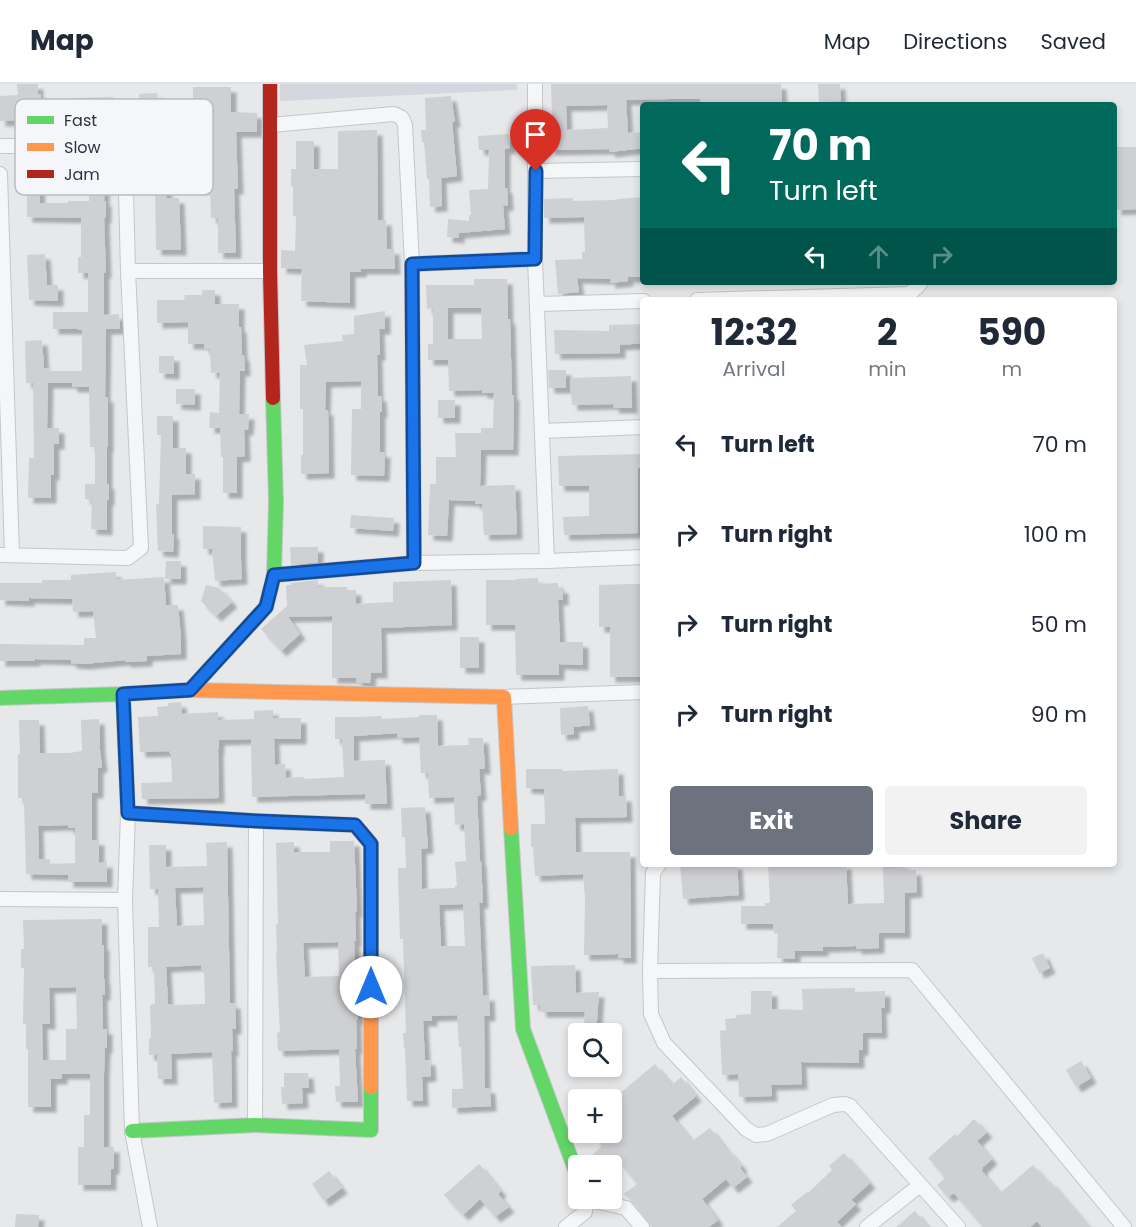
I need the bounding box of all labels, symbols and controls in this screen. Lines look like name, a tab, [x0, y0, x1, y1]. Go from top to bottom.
text: Map	[30, 21, 94, 60]
text: Map	[824, 27, 870, 56]
text: Directions	[903, 27, 1007, 56]
text: Saved	[1040, 27, 1106, 56]
legend	[15, 99, 213, 195]
text: Fast	[64, 109, 97, 132]
pin	[510, 109, 561, 171]
text: 70 m	[769, 116, 872, 175]
icon: arrive	[519, 118, 552, 151]
icon: left	[670, 126, 748, 204]
text: Slow	[64, 136, 101, 159]
text: Jam	[64, 163, 100, 186]
text: Turn left	[769, 172, 878, 209]
icon: left	[799, 240, 832, 273]
icon: ahead	[862, 240, 895, 273]
icon: right	[925, 240, 958, 273]
text: 12:32	[711, 307, 797, 358]
text: 2	[877, 307, 898, 358]
text: 590	[977, 307, 1046, 358]
text: Arrival	[723, 355, 786, 383]
text: min	[868, 355, 906, 383]
text: m	[1001, 355, 1022, 383]
icon: left	[670, 428, 703, 461]
text: Turn left	[721, 429, 815, 460]
text: 70 m	[1033, 429, 1087, 460]
icon: right	[670, 518, 703, 551]
text: Turn right	[721, 519, 832, 550]
text: 100 m	[1024, 519, 1087, 550]
icon: right	[670, 608, 703, 641]
text: Turn right	[721, 609, 832, 640]
text: 50 m	[1031, 609, 1087, 640]
icon: right	[670, 698, 703, 731]
text: Turn right	[721, 699, 832, 730]
text: 90 m	[1031, 699, 1087, 730]
button: Exit	[670, 786, 873, 855]
button: Share	[885, 786, 1087, 855]
position arrow	[339, 955, 403, 1019]
map controls	[568, 1023, 622, 1209]
button: search	[568, 1023, 622, 1077]
button: +	[568, 1089, 622, 1143]
button: −	[568, 1155, 622, 1209]

